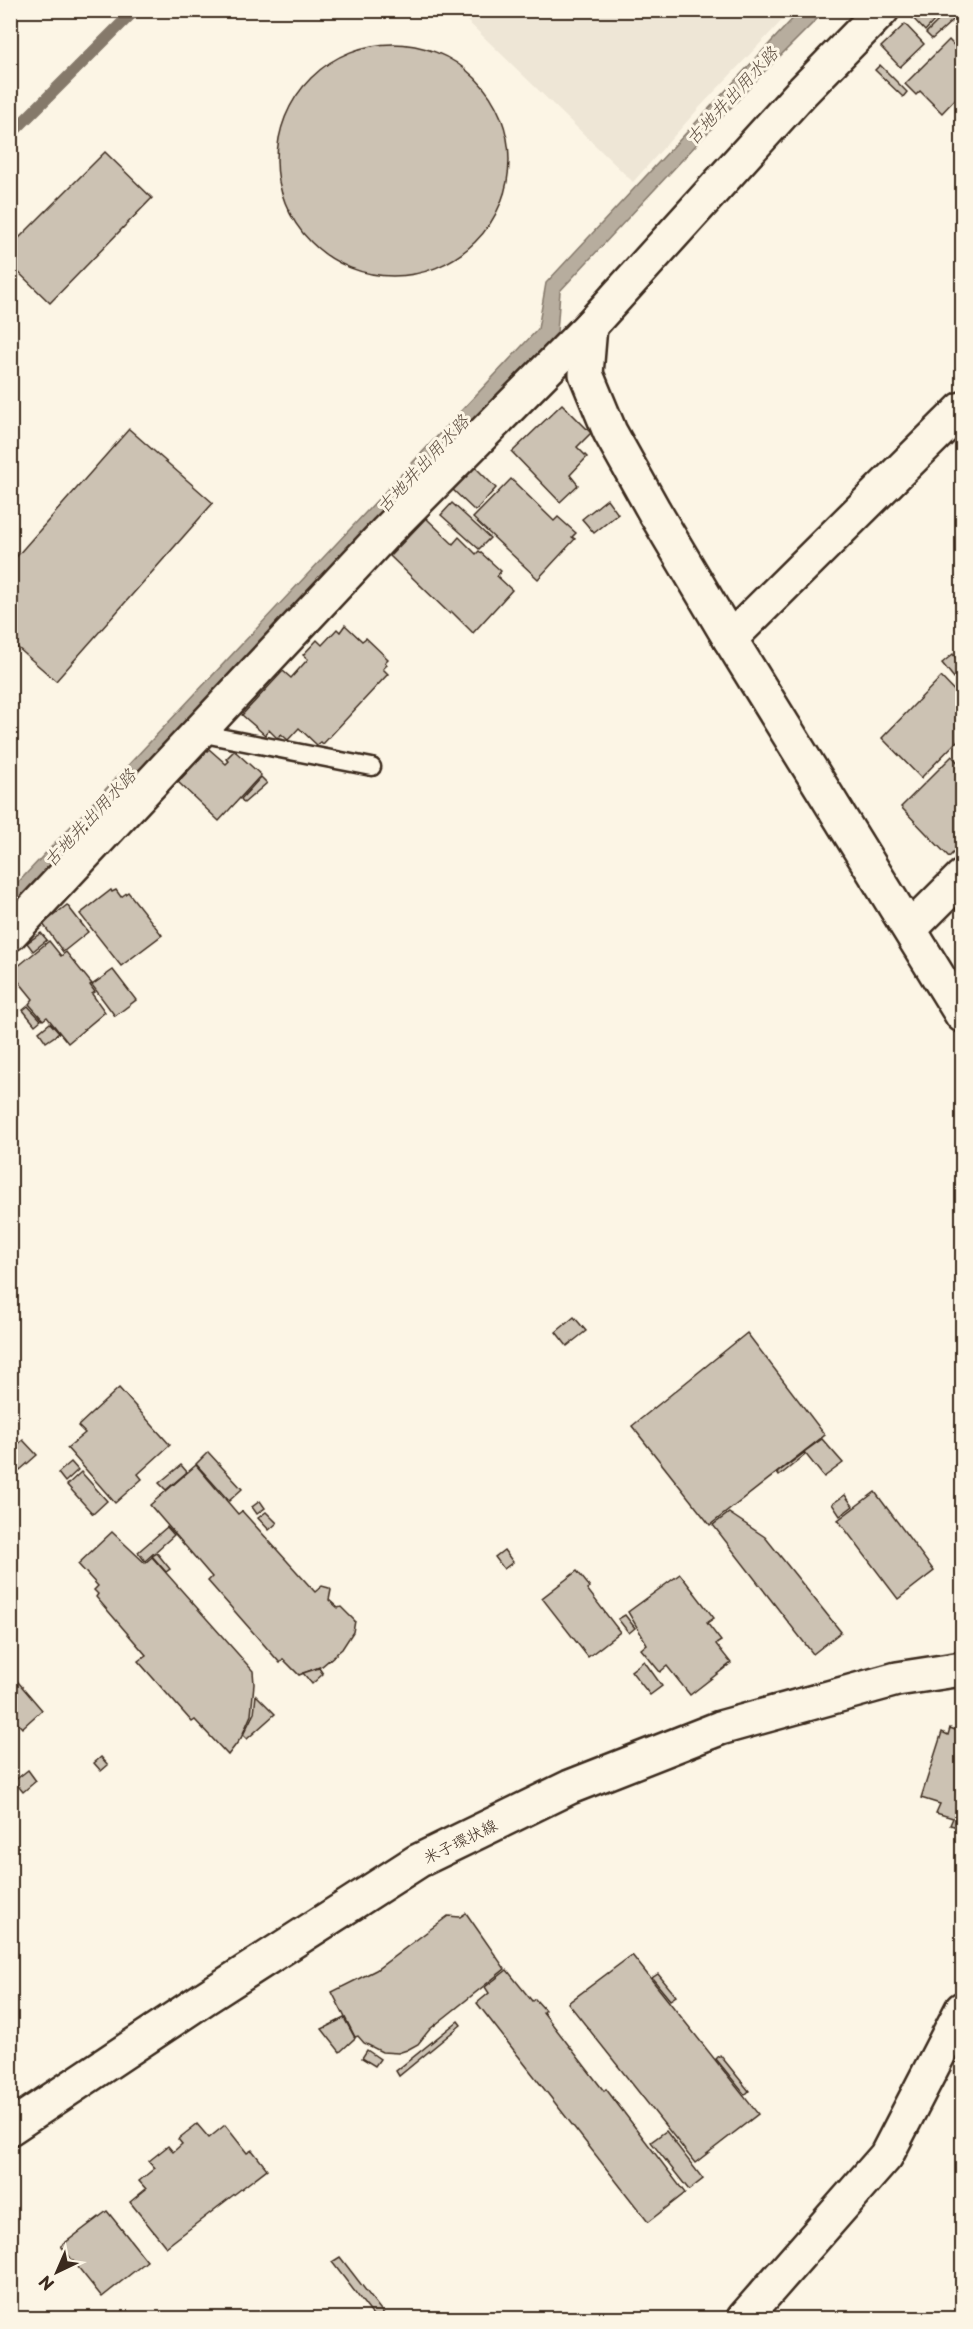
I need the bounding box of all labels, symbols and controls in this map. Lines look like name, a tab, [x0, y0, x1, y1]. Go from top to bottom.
water label: 古地井出用水路	[678, 39, 784, 150]
water label: 古地井出用水路	[369, 407, 475, 518]
water label: 古地井出用水路	[36, 761, 142, 872]
street label: 米子環状線	[418, 1812, 501, 1868]
north arrow	[27, 2242, 87, 2302]
text: N	[33, 2270, 59, 2297]

